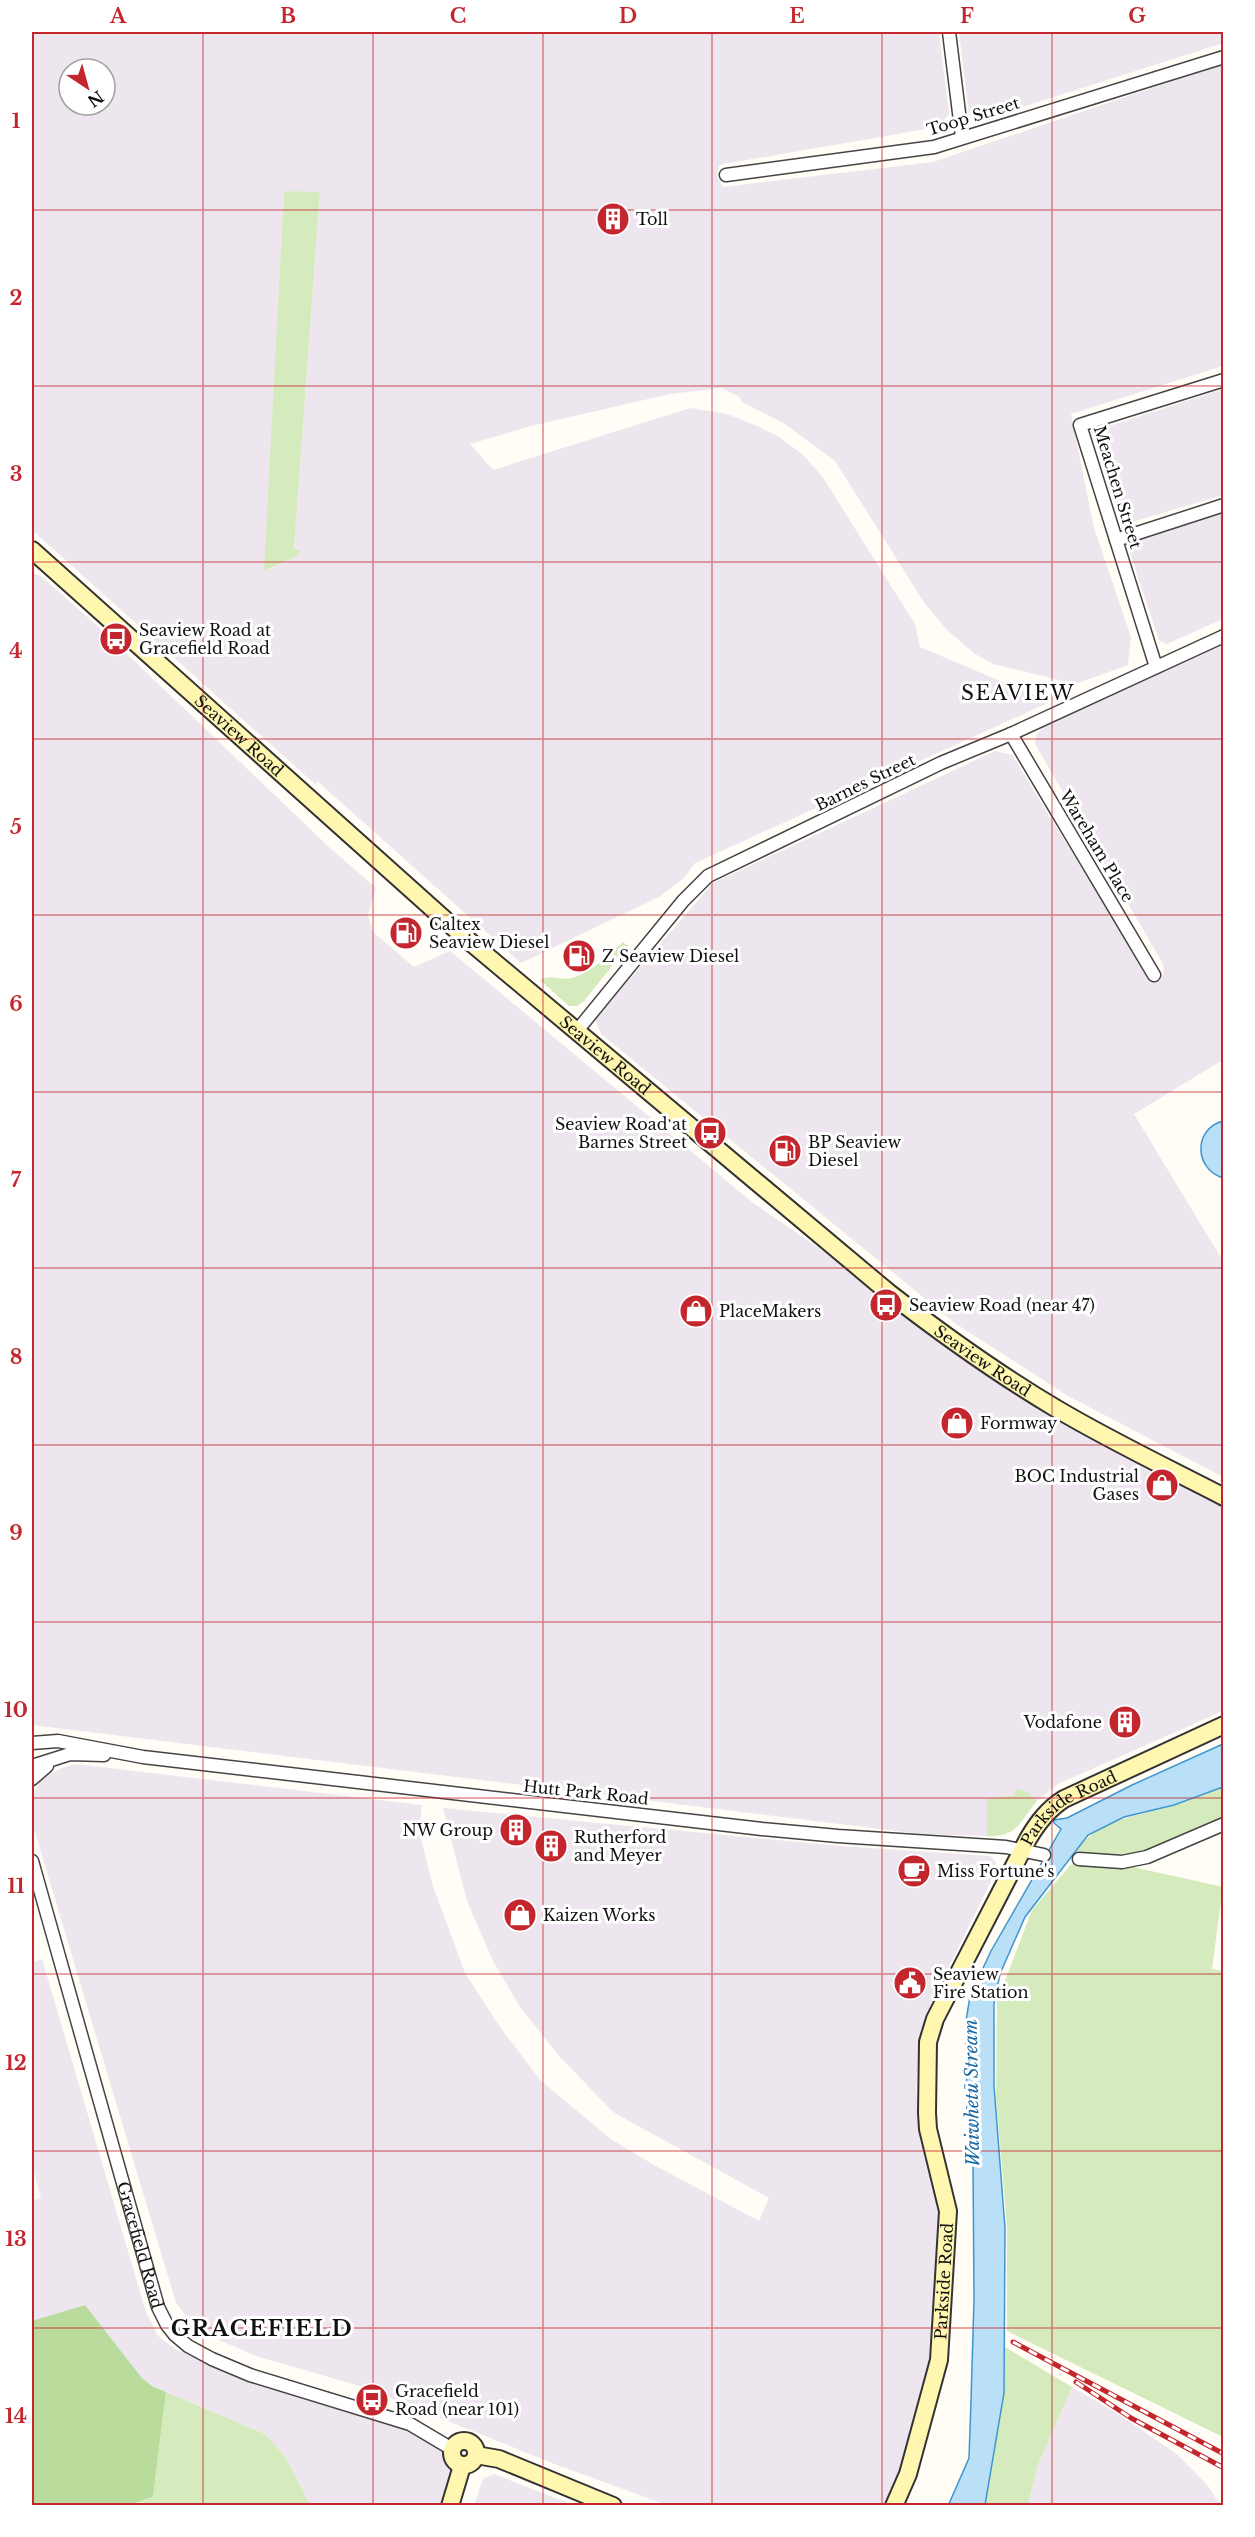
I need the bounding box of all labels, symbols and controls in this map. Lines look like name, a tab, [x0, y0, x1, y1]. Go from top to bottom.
text: A	[109, 4, 127, 28]
text: B	[280, 4, 296, 28]
text: C	[450, 4, 466, 28]
text: D	[619, 4, 637, 28]
text: E	[789, 4, 805, 28]
text: F	[960, 4, 974, 28]
text: G	[1128, 4, 1146, 28]
north arrow	[57, 57, 117, 117]
text: N	[84, 87, 108, 112]
street label: Toop Street	[924, 92, 1022, 140]
text: 1	[12, 109, 21, 133]
building icon: Toll	[595, 201, 631, 237]
place label: Toll	[636, 209, 668, 229]
text: 2	[9, 286, 23, 310]
street label: Meachen Street	[1090, 423, 1146, 551]
text: 3	[10, 462, 22, 486]
place label: Seaview Road at Gracefield Road	[139, 620, 271, 658]
bus stop icon: Seaview Road at Gracefield Road	[98, 621, 134, 657]
text: 4	[9, 639, 23, 663]
district label: SEAVIEW	[961, 681, 1075, 705]
street label: Seaview Road	[190, 690, 288, 781]
street label: Barnes Street	[812, 749, 918, 815]
street label: Wareham Place	[1055, 785, 1138, 906]
text: 5	[10, 815, 22, 839]
place label: Caltex Seaview Diesel	[429, 914, 549, 952]
fuel station icon: Caltex Seaview Diesel	[388, 915, 424, 951]
fuel station icon: Z Seaview Diesel	[561, 938, 597, 974]
place label: Z Seaview Diesel	[602, 946, 739, 966]
text: 6	[9, 992, 23, 1016]
street label: Seaview Road	[556, 1011, 655, 1099]
place label: Seaview Road at Barnes Street	[555, 1114, 687, 1152]
bus stop icon: Seaview Road at Barnes Street	[692, 1115, 728, 1151]
place label: BP Seaview Diesel	[808, 1132, 901, 1170]
fuel station icon: BP Seaview Diesel	[767, 1133, 803, 1169]
text: 7	[11, 1168, 22, 1192]
bus stop icon: Seaview Road (near 47)	[868, 1287, 904, 1323]
shop icon: PlaceMakers	[678, 1293, 714, 1329]
place label: Seaview Road (near 47)	[909, 1295, 1095, 1315]
place label: PlaceMakers	[719, 1301, 821, 1321]
street label: Seaview Road	[931, 1321, 1035, 1401]
text: 8	[10, 1345, 22, 1369]
shop icon: Formway	[939, 1405, 975, 1441]
place label: Formway	[980, 1413, 1058, 1433]
place label: BOC Industrial Gases	[1015, 1466, 1139, 1504]
shop icon: BOC Industrial Gases	[1144, 1467, 1180, 1503]
text: 9	[9, 1521, 23, 1545]
text: 10	[4, 1698, 28, 1722]
building icon: Vodafone	[1107, 1704, 1143, 1740]
place label: Vodafone	[1023, 1712, 1102, 1732]
street label: Parkside Road	[1016, 1766, 1120, 1849]
street label: Hutt Park Road	[522, 1775, 650, 1809]
building icon: NW Group	[498, 1812, 534, 1848]
place label: NW Group	[402, 1820, 493, 1840]
place label: Rutherford and Meyer	[574, 1827, 667, 1865]
building icon: Rutherford and Meyer	[533, 1828, 569, 1864]
cafe icon: Miss Fortune's	[896, 1853, 932, 1889]
place label: Miss Fortune's	[937, 1861, 1054, 1881]
text: 11	[7, 1874, 25, 1898]
shop icon: Kaizen Works	[502, 1897, 538, 1933]
place label: Kaizen Works	[543, 1905, 656, 1925]
place label: Seaview Fire Station	[933, 1964, 1029, 2002]
public building icon: Seaview Fire Station	[892, 1965, 928, 2001]
water label: Waiwhetū Stream	[960, 2019, 984, 2167]
text: 12	[5, 2051, 27, 2075]
street label: Gracefield Road	[113, 2179, 168, 2311]
street label: Parkside Road	[930, 2222, 957, 2340]
text: 13	[5, 2227, 27, 2251]
district label: GRACEFIELD	[171, 2315, 353, 2342]
place label: Gracefield Road (near 101)	[395, 2381, 519, 2419]
bus stop icon: Gracefield Road (near 101)	[354, 2382, 390, 2418]
text: 14	[5, 2404, 27, 2428]

